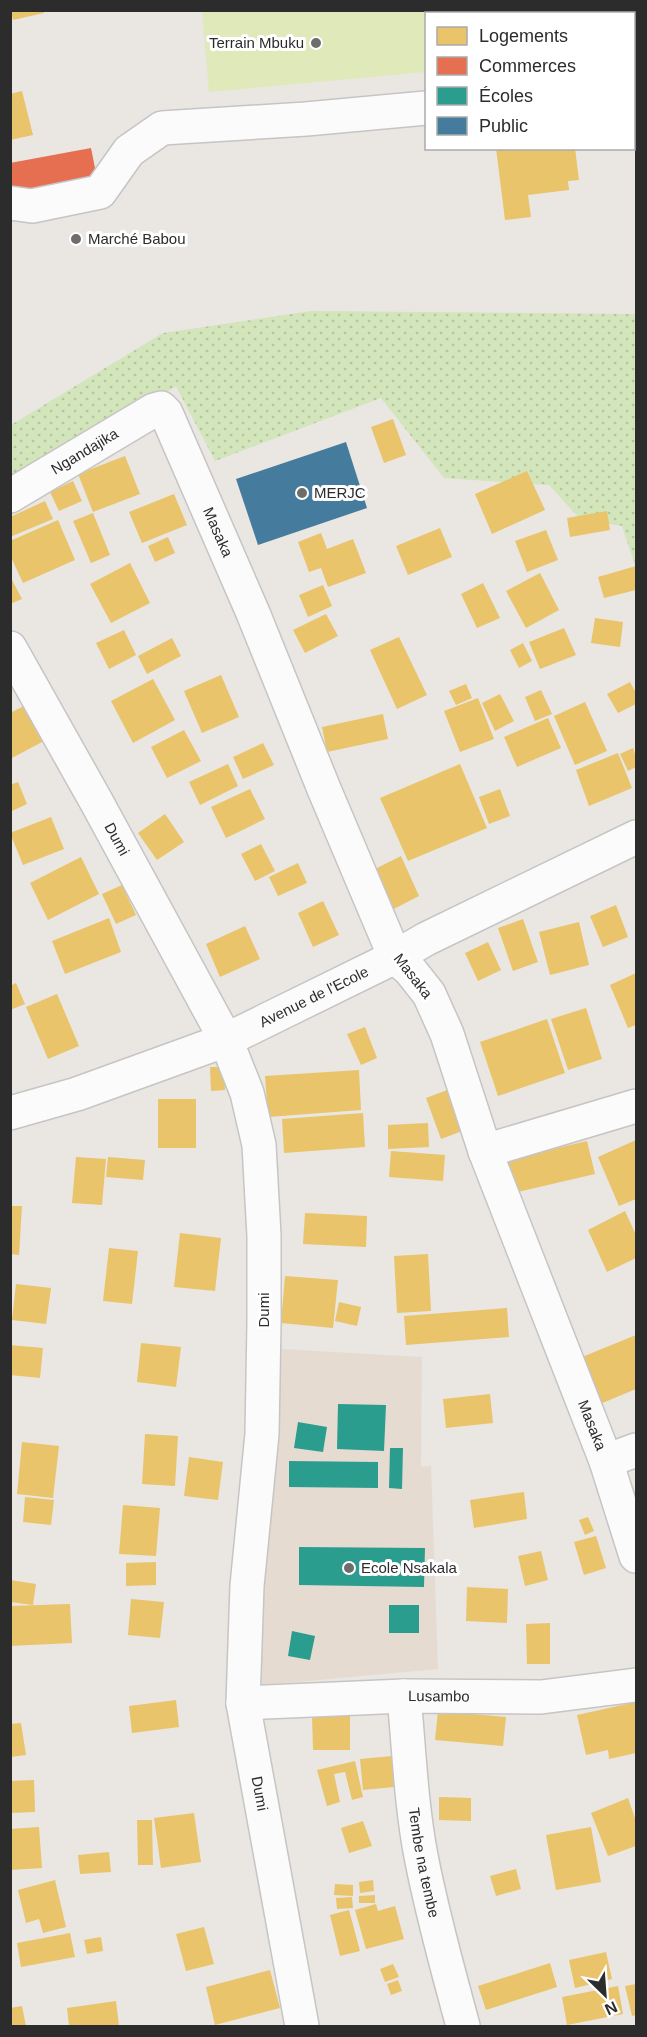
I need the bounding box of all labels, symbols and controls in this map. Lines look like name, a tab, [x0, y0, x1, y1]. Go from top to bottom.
legend	[425, 12, 635, 150]
text: Logements	[479, 26, 568, 46]
place label: Terrain Mbuku	[209, 34, 304, 51]
marker: Terrain Mbuku	[309, 36, 323, 50]
text: Commerces	[479, 56, 576, 76]
text: Écoles	[479, 86, 533, 106]
text: Public	[479, 116, 528, 136]
place label: Marché Babou	[88, 230, 186, 247]
marker: Marché Babou	[69, 232, 83, 246]
street label: Ngandajika	[48, 424, 122, 478]
place label: MERJC	[314, 484, 366, 501]
marker: MERJC	[295, 486, 309, 500]
street label: Masaka	[200, 504, 237, 560]
street label: Dumi	[101, 820, 133, 858]
street label: Masaka	[391, 950, 437, 1002]
street label: Avenue de l'Ecole	[256, 962, 371, 1030]
street label: Dumi	[255, 1292, 272, 1328]
street label: Masaka	[575, 1397, 610, 1453]
place label: Ecole Nsakala	[361, 1559, 458, 1576]
marker: Ecole Nsakala	[342, 1561, 356, 1575]
street label: Lusambo	[408, 1687, 470, 1704]
street label: Dumi	[249, 1775, 272, 1812]
street label: Tembe na tembe	[406, 1807, 443, 1919]
north arrow	[575, 1965, 635, 2025]
text: N	[602, 1998, 620, 2018]

